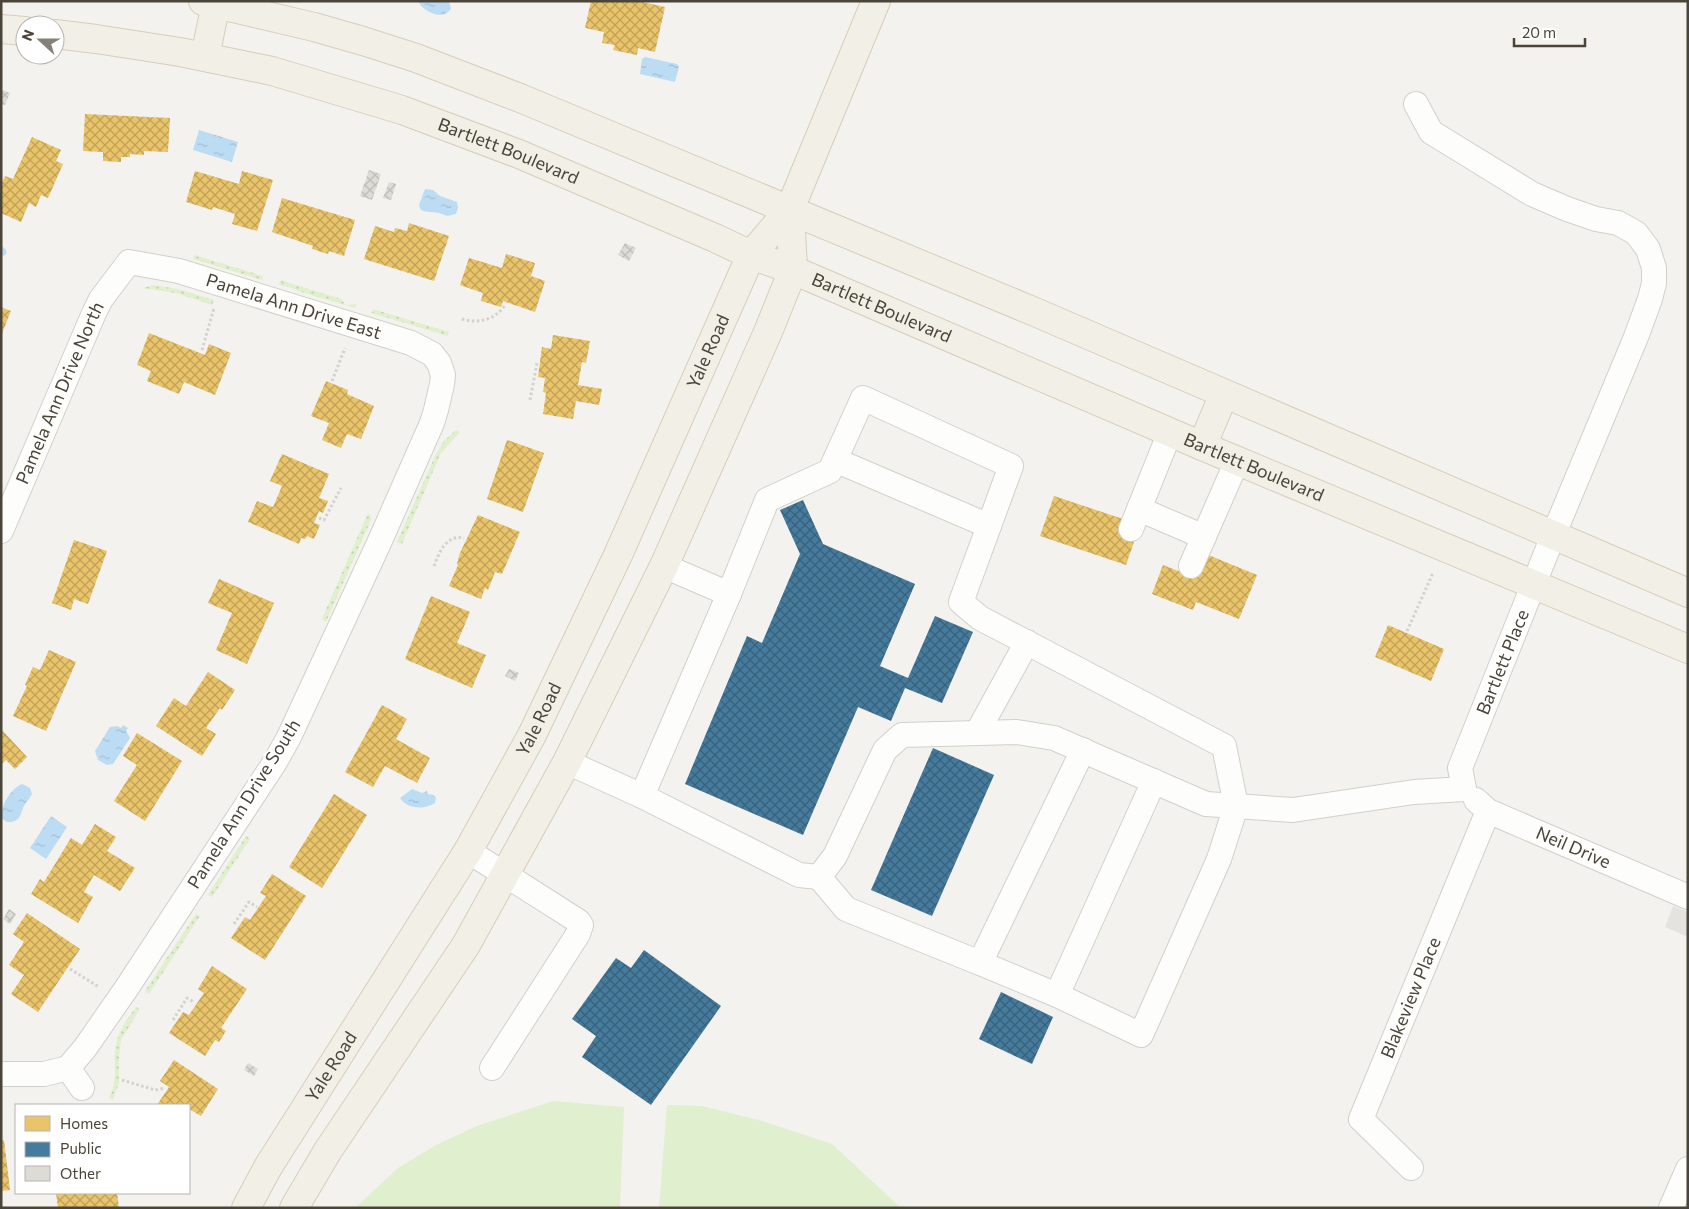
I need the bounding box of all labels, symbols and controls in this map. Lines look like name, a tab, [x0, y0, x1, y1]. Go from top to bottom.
north arrow	[15, 15, 65, 65]
scale bar	[1514, 15, 1585, 47]
text: 20 m	[1522, 23, 1556, 41]
text: N	[18, 27, 37, 43]
street label: Bartlett Boulevard	[435, 113, 583, 188]
street label: Bartlett Boulevard	[809, 267, 955, 347]
street label: Pamela Ann Drive East	[204, 268, 384, 343]
street label: Pamela Ann Drive North	[10, 298, 108, 487]
street label: Yale Road	[681, 311, 733, 392]
street label: Bartlett Boulevard	[1181, 428, 1328, 506]
street label: Bartlett Place	[1471, 606, 1533, 717]
street label: Yale Road	[511, 679, 565, 760]
street label: Pamela Ann Drive South	[182, 715, 304, 892]
street label: Neil Drive	[1533, 821, 1614, 872]
street label: Blakeview Place	[1375, 934, 1445, 1061]
street label: Yale Road	[300, 1027, 361, 1106]
legend	[15, 1104, 190, 1194]
text: Homes	[60, 1114, 108, 1132]
text: Public	[60, 1139, 102, 1157]
text: Other	[60, 1164, 101, 1182]

